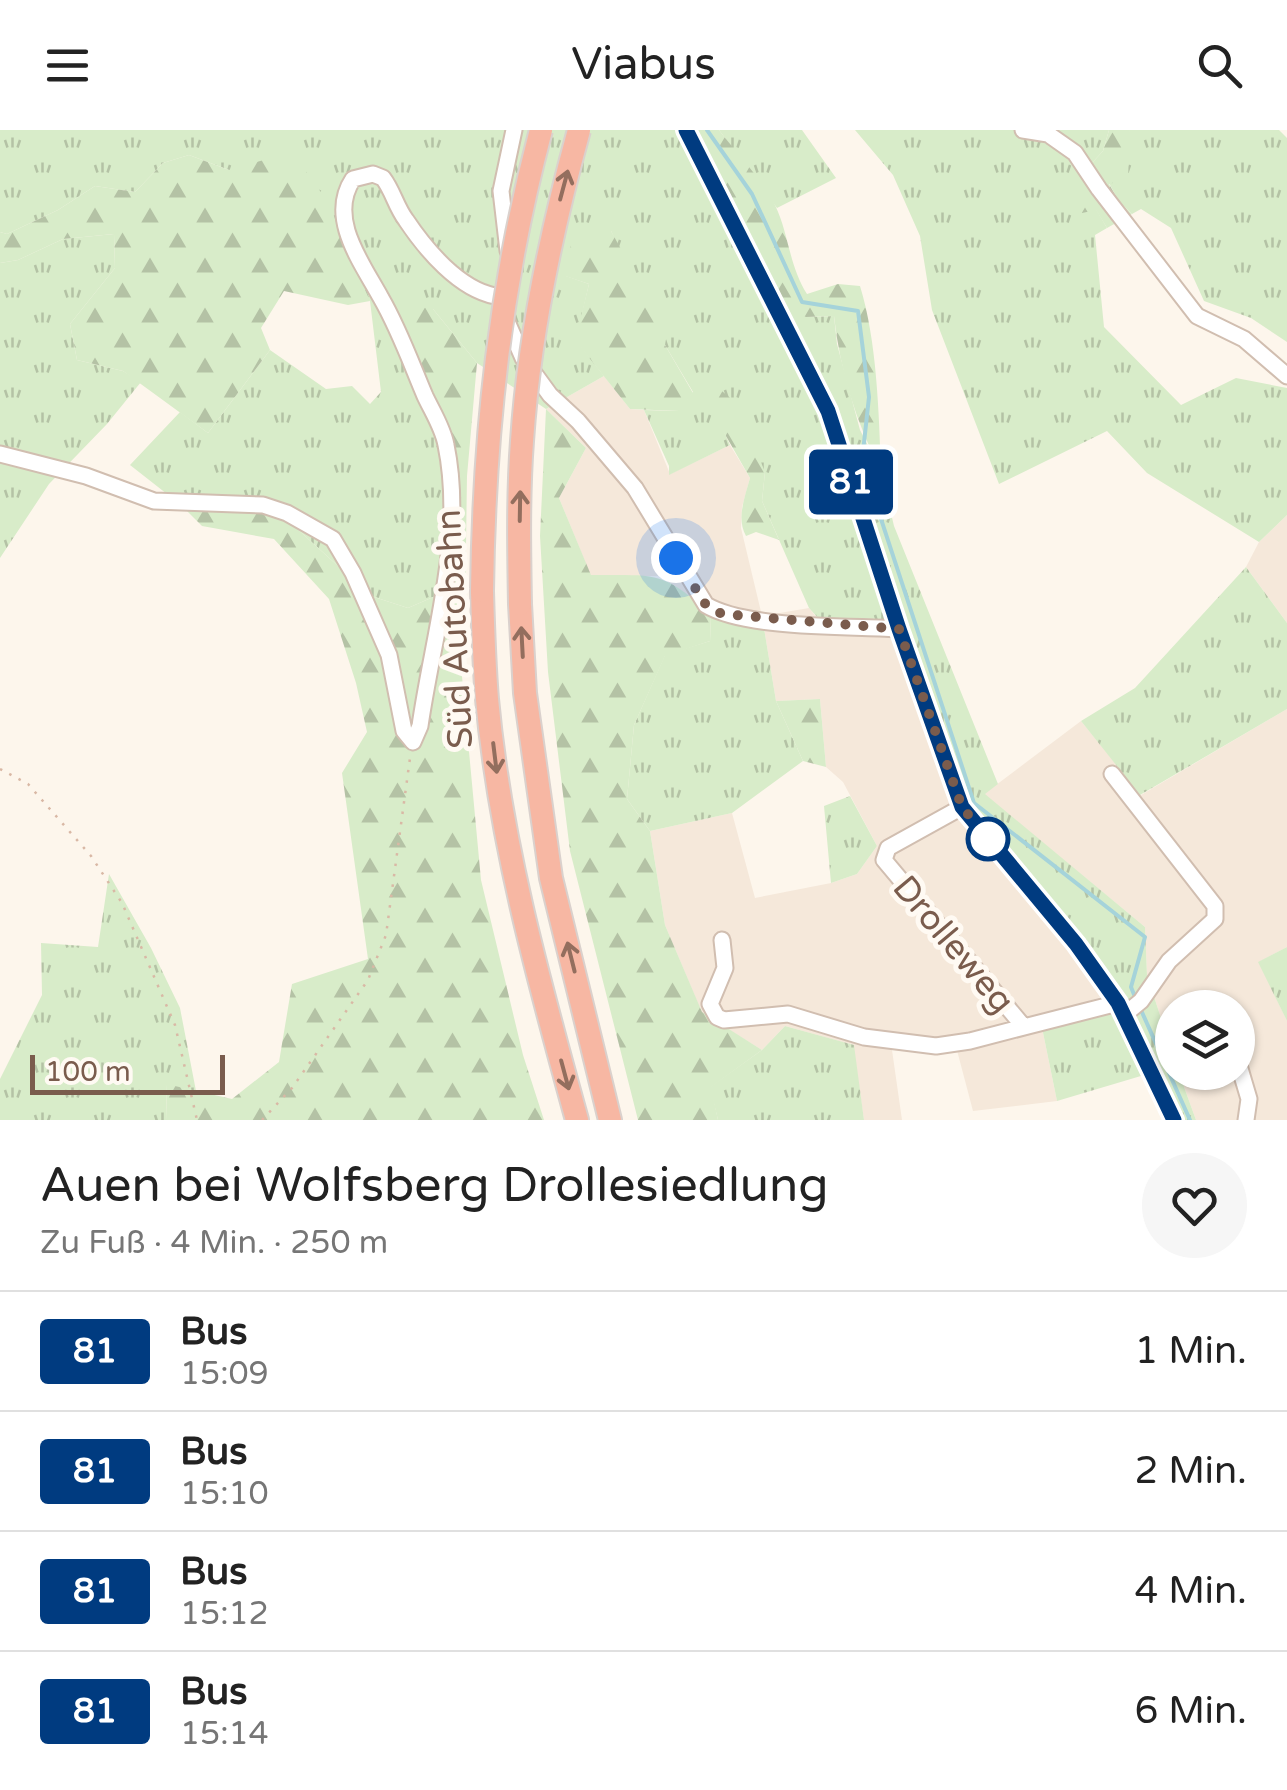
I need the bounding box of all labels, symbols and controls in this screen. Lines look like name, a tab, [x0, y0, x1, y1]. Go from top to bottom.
icon: menu	[40, 38, 95, 93]
text: Viabus	[571, 38, 716, 92]
icon: search	[1192, 38, 1247, 93]
one-way arrow	[556, 170, 574, 202]
line badge: 81	[806, 450, 896, 514]
text: 81	[829, 461, 873, 503]
one-way arrow	[510, 491, 529, 523]
street label: Süd Autobahn	[428, 508, 482, 750]
your location	[651, 533, 701, 583]
one-way arrow	[512, 627, 531, 659]
one-way arrow	[486, 742, 504, 774]
unlabelled marker	[967, 818, 1009, 860]
street label: Drolleweg	[884, 867, 1023, 1022]
one-way arrow	[561, 942, 579, 974]
map controls	[1155, 990, 1255, 1090]
button: layers	[1155, 990, 1255, 1090]
scale bar	[30, 1050, 225, 1094]
text: 100 m	[45, 1055, 131, 1089]
one-way arrow	[556, 1059, 575, 1090]
button: heart	[1142, 1153, 1247, 1258]
text: Auen bei Wolfsberg Drollesiedlung	[40, 1157, 829, 1215]
text: Zu Fuß · 4 Min. · 250 m	[40, 1224, 388, 1262]
text: Bus	[180, 1309, 247, 1355]
text: 1 Min.	[1134, 1328, 1247, 1374]
text: 81	[73, 1330, 117, 1372]
text: 15:09	[180, 1355, 269, 1393]
text: Bus	[180, 1429, 247, 1475]
text: 2 Min.	[1134, 1448, 1247, 1494]
text: 81	[73, 1450, 117, 1492]
text: 15:10	[180, 1475, 269, 1513]
text: Bus	[180, 1549, 247, 1595]
text: 4 Min.	[1134, 1568, 1247, 1614]
text: 81	[73, 1570, 117, 1612]
text: 15:12	[180, 1595, 269, 1633]
text: Bus	[180, 1669, 247, 1715]
text: 6 Min.	[1134, 1688, 1247, 1734]
text: 81	[73, 1690, 117, 1732]
text: 15:14	[180, 1715, 269, 1753]

